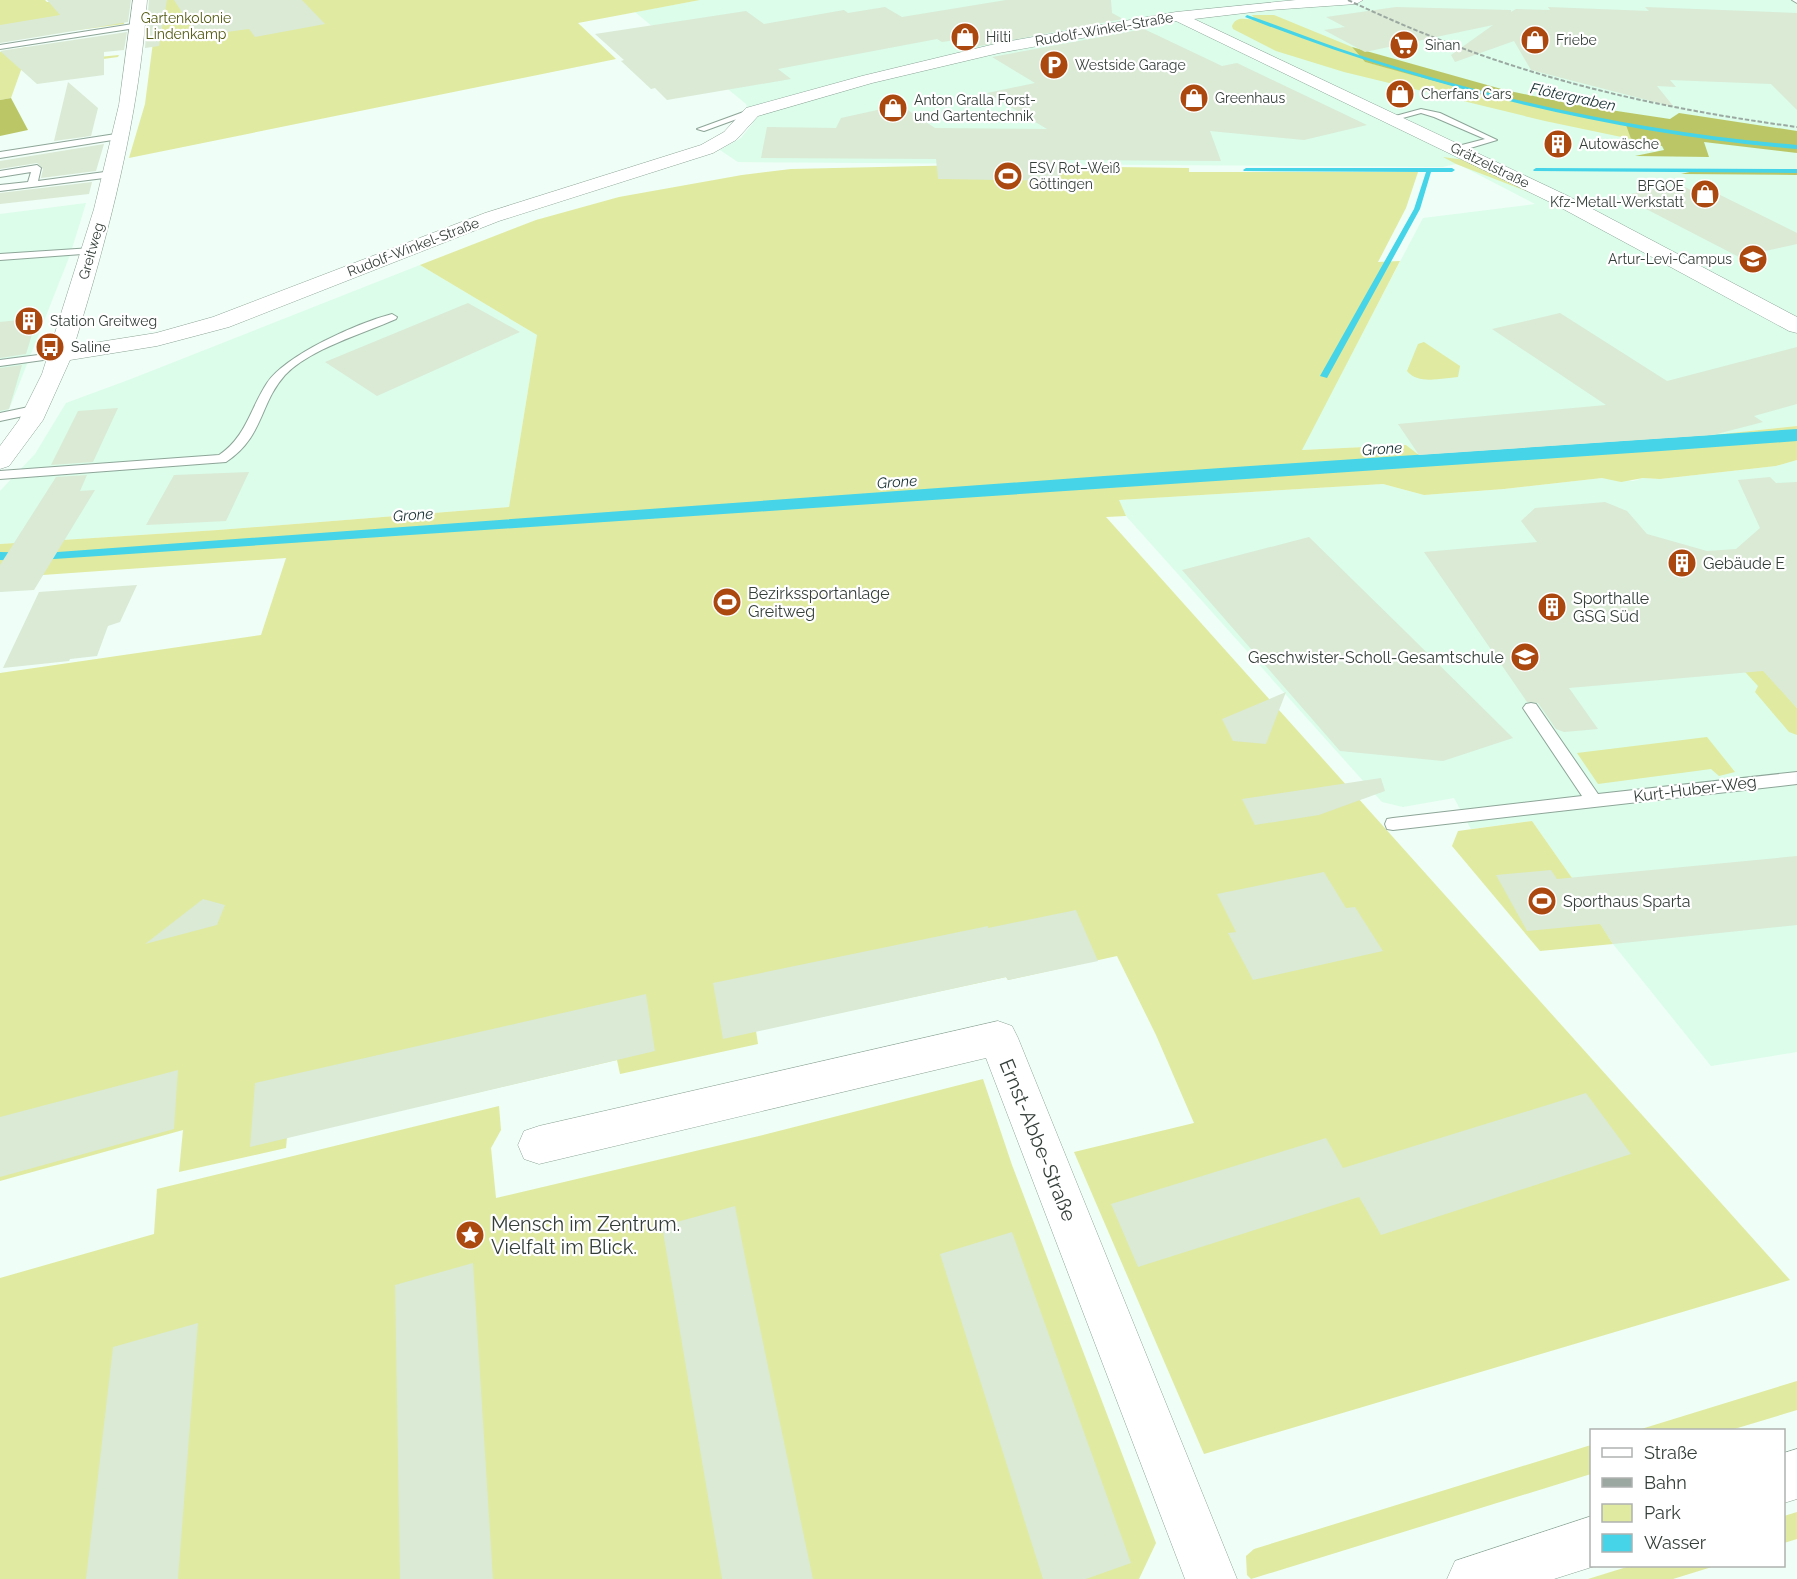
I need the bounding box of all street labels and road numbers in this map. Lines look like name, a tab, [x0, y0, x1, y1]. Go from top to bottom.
street label: Rudolf-Winkel-Straße	[1034, 9, 1174, 49]
street label: Grätzelstraße	[1448, 139, 1532, 191]
street label: Rudolf-Winkel-Straße	[345, 214, 481, 280]
street label: Greitweg	[75, 221, 107, 281]
street label: Kurt-Huber-Weg	[1632, 772, 1758, 806]
street label: Ernst-Abbe-Straße	[994, 1055, 1082, 1225]

